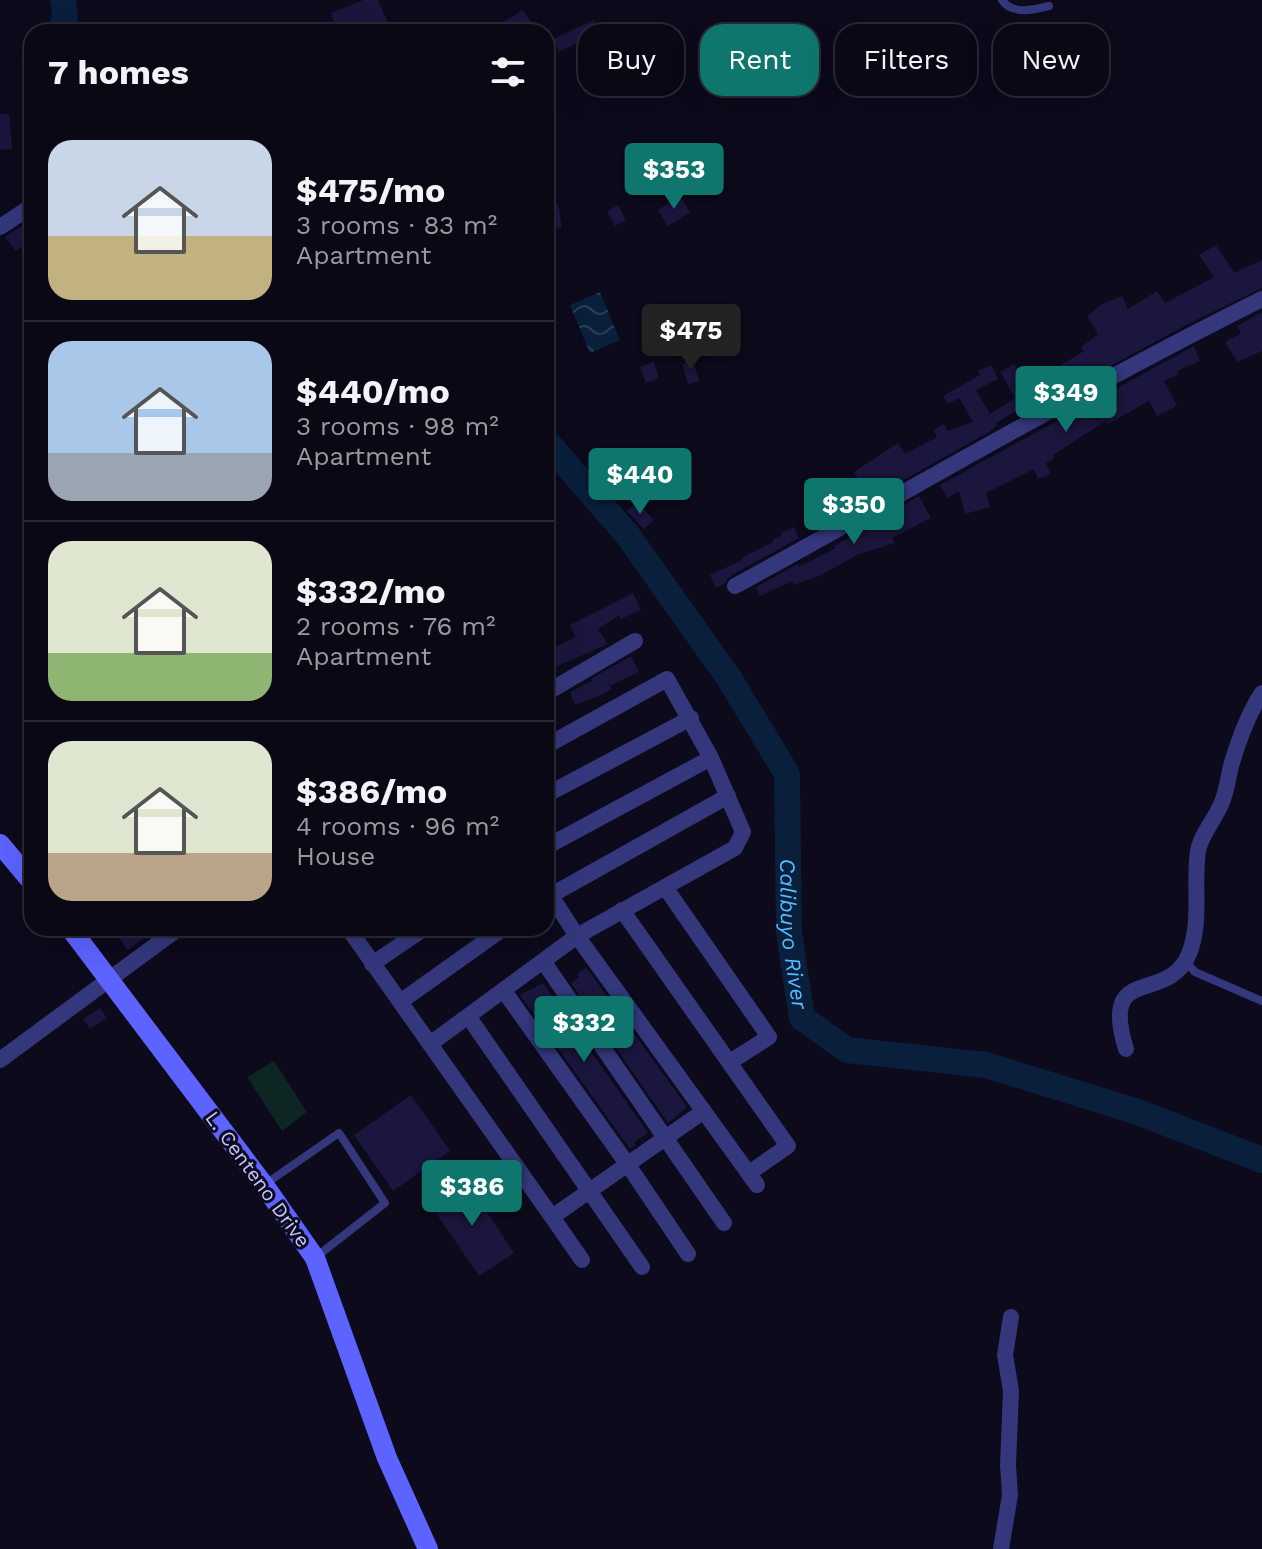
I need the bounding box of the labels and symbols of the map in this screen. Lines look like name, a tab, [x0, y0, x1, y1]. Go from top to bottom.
pin: $353	[627, 143, 721, 211]
pin: $475	[644, 304, 738, 372]
pin: $349	[1019, 366, 1113, 434]
pin: $440	[593, 448, 687, 516]
pin: $350	[807, 478, 901, 546]
water label: Calibuyo River	[775, 858, 813, 1012]
pin: $332	[537, 996, 631, 1064]
street label: L. Centeno Drive	[201, 1106, 315, 1252]
pin: $386	[425, 1160, 519, 1228]

